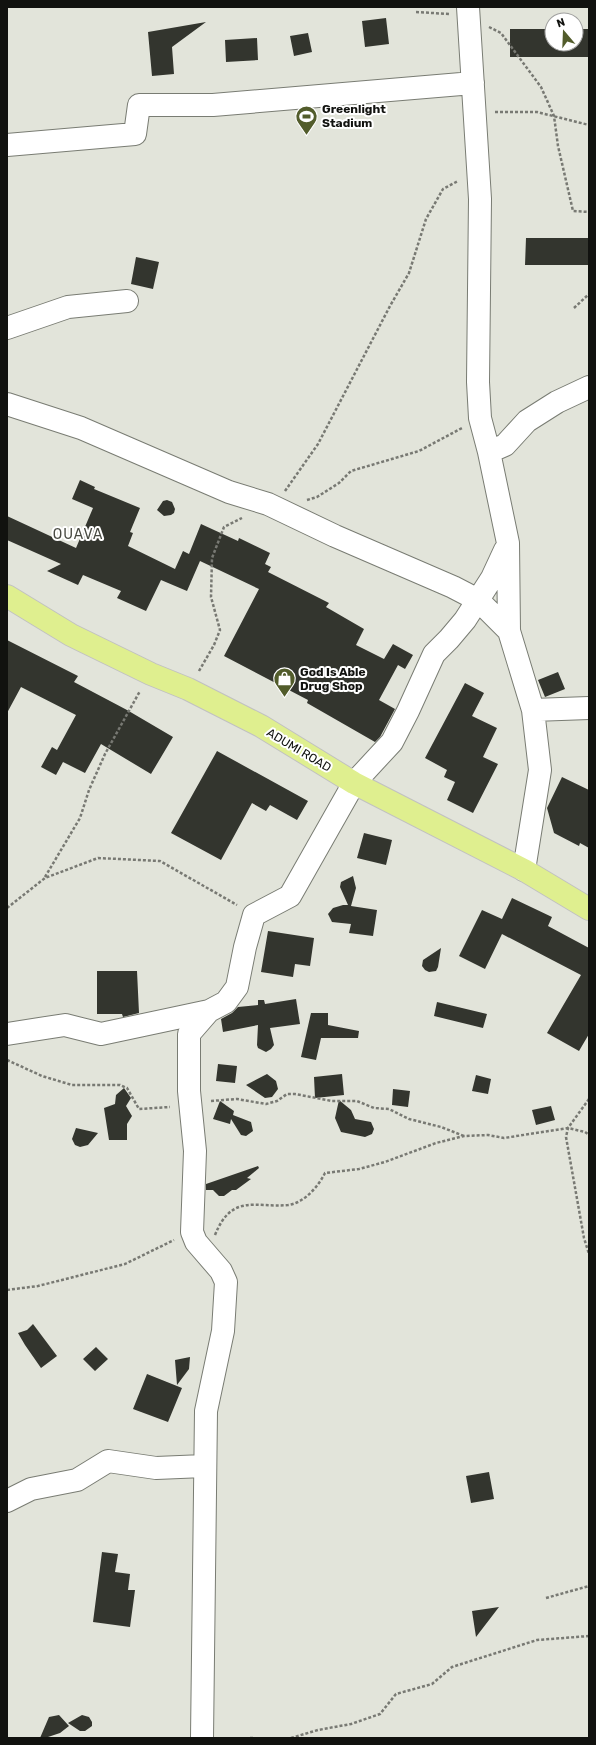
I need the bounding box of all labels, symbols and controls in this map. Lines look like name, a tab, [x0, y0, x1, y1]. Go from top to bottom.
north arrow	[544, 12, 584, 52]
text: N	[555, 16, 567, 30]
place label: Greenlight Stadium	[322, 102, 386, 130]
sports icon: Greenlight Stadium	[294, 103, 320, 136]
district label: OUAVA	[53, 526, 103, 543]
place label: God Is Able Drug Shop	[300, 665, 366, 693]
shop icon: God Is Able Drug Shop	[272, 666, 298, 699]
street label: ADUMI ROAD	[264, 725, 334, 775]

